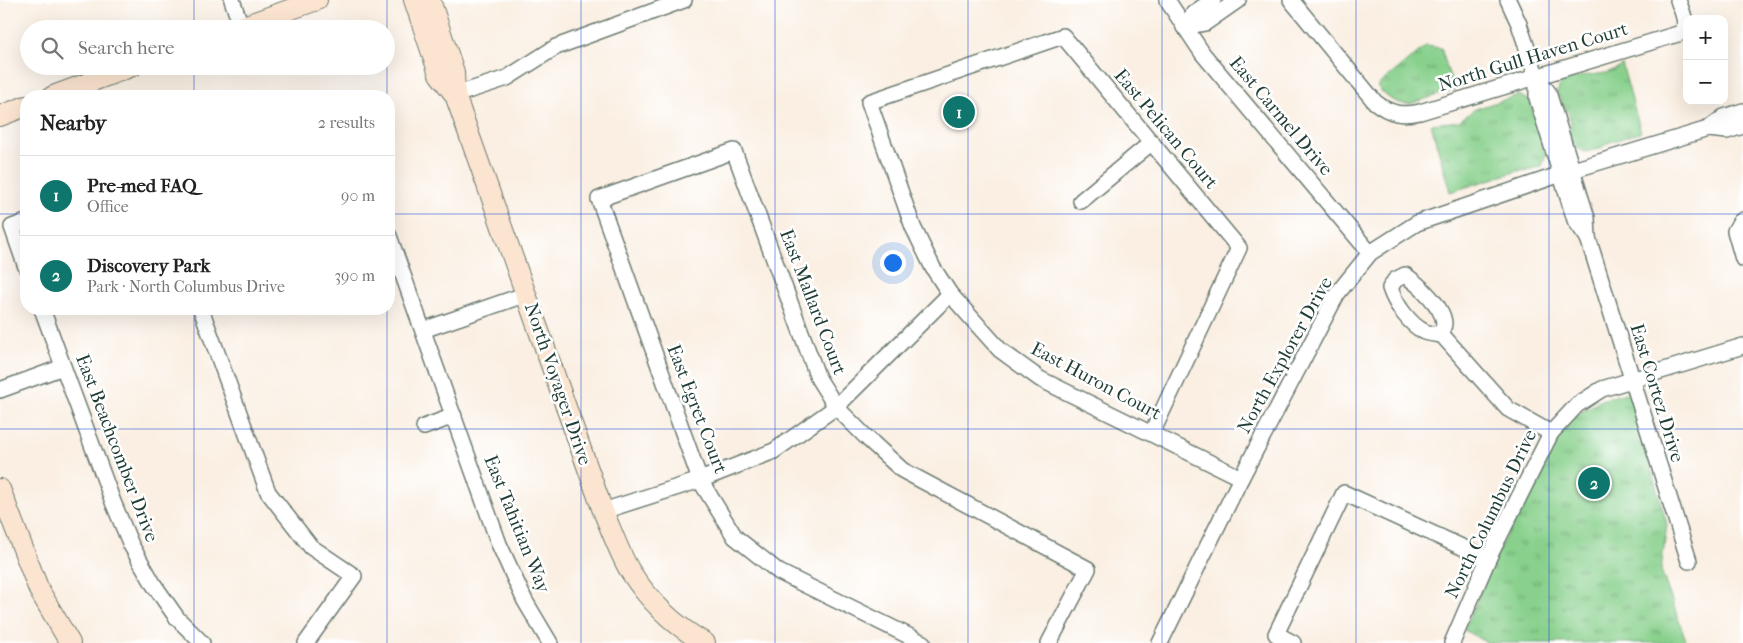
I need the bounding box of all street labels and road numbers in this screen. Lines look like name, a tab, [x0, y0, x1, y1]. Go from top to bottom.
street label: North Gull Haven Court	[1436, 18, 1631, 96]
street label: East Carmel Drive	[1225, 52, 1337, 180]
street label: East Pelican Court	[1109, 65, 1223, 194]
street label: East Mallard Court	[775, 226, 851, 378]
street label: North Explorer Drive	[1233, 273, 1337, 437]
street label: North Voyager Drive	[520, 300, 596, 468]
street label: East Cortez Drive	[1625, 321, 1689, 465]
street label: East Huron Court	[1027, 337, 1165, 425]
street label: East Egret Court	[662, 341, 732, 477]
street label: East Beachcomber Drive	[71, 351, 163, 545]
street label: North Columbus Drive	[1441, 426, 1541, 602]
street label: East Tahitian Way	[479, 452, 555, 597]

